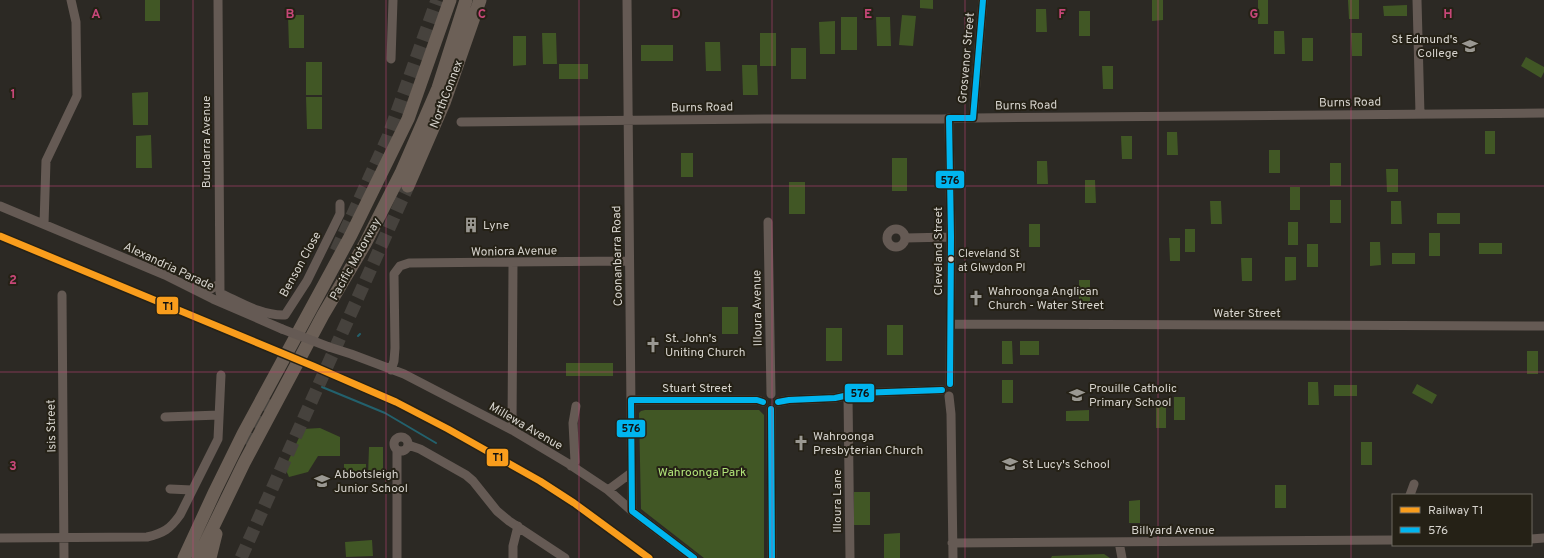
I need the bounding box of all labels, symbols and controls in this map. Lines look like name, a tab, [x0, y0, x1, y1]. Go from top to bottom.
text: A	[91, 7, 101, 23]
text: B	[286, 7, 295, 23]
text: C	[478, 7, 486, 23]
text: D	[671, 7, 681, 23]
text: E	[864, 7, 872, 23]
text: F	[1058, 7, 1066, 23]
text: G	[1250, 7, 1259, 23]
text: H	[1443, 7, 1453, 23]
street label: Grosvenor Street	[955, 12, 979, 104]
place label: St Edmund's College	[1391, 32, 1458, 62]
school or university icon: St Edmund's College	[1461, 37, 1479, 55]
street label: NorthConnex	[427, 58, 467, 131]
text: 1	[10, 87, 16, 103]
street label: Burns Road	[1319, 94, 1381, 112]
street label: Bundarra Avenue	[199, 96, 215, 188]
street label: Burns Road	[995, 97, 1057, 115]
street label: Burns Road	[671, 99, 733, 117]
line badge: 576	[935, 170, 965, 189]
text: 576	[941, 174, 960, 188]
street label: Coonanbarra Road	[609, 205, 627, 306]
street label: Cleveland Street	[931, 207, 947, 295]
street label: Pacific Motorway	[327, 215, 385, 304]
building icon: Lyne	[462, 216, 480, 234]
place label: Lyne	[483, 218, 509, 234]
street label: Benson Close	[276, 229, 325, 300]
street label: Alexandria Parade	[121, 239, 216, 295]
street label: Woniora Avenue	[471, 243, 557, 261]
place label: Cleveland St at Glwydon Pl	[958, 247, 1025, 275]
marker: Cleveland St at Glwydon Pl	[946, 254, 956, 264]
street label: Illoura Avenue	[749, 270, 767, 346]
text: 2	[9, 273, 17, 289]
place label: Wahroonga Anglican Church - Water Street	[988, 284, 1104, 314]
church icon: Wahroonga Anglican Church - Water Street	[967, 289, 985, 307]
line badge: T1	[156, 296, 179, 315]
text: T1	[162, 300, 174, 314]
street label: Water Street	[1213, 306, 1281, 322]
place label: St. John's Uniting Church	[665, 331, 745, 361]
church icon: St. John's Uniting Church	[644, 336, 662, 354]
street label: Stuart Street	[662, 381, 732, 397]
place label: Prouille Catholic Primary School	[1089, 381, 1177, 411]
line badge: 576	[844, 383, 875, 403]
school or university icon: Prouille Catholic Primary School	[1068, 386, 1086, 404]
text: 576	[851, 387, 870, 401]
street label: Isis Street	[44, 399, 60, 453]
street label: Millewa Avenue	[486, 399, 565, 454]
line badge: 576	[616, 419, 646, 438]
text: 576	[622, 422, 641, 436]
place label: Wahroonga Presbyterian Church	[813, 429, 923, 459]
church icon: Wahroonga Presbyterian Church	[792, 434, 810, 452]
line badge: T1	[486, 448, 509, 467]
text: T1	[492, 451, 504, 465]
school or university icon: St Lucy's School	[1001, 455, 1019, 473]
place label: St Lucy's School	[1022, 457, 1110, 473]
text: 3	[9, 459, 17, 475]
park label: Wahroonga Park	[658, 465, 746, 481]
place label: Abbotsleigh Junior School	[334, 467, 408, 497]
street label: Illoura Lane	[830, 469, 846, 533]
school or university icon: Abbotsleigh Junior School	[313, 472, 331, 490]
legend	[1392, 494, 1532, 546]
text: Railway T1	[1428, 503, 1483, 519]
street label: Billyard Avenue	[1131, 523, 1215, 539]
text: 576	[1428, 523, 1448, 539]

